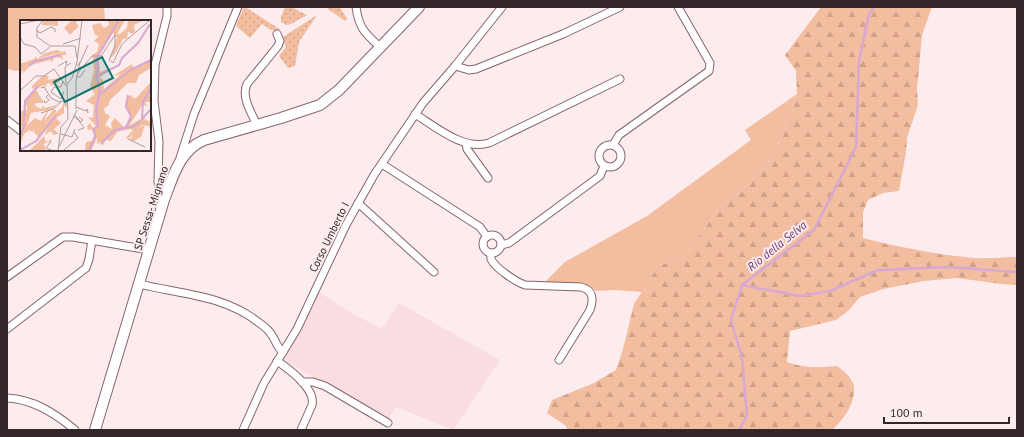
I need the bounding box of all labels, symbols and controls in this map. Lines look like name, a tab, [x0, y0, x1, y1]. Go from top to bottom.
inset map	[20, 20, 151, 151]
street label: SP Sessa- Mignano	[131, 164, 171, 252]
street label: Corso Umberto I	[306, 200, 352, 274]
water label: Rio della Selva	[744, 217, 809, 274]
scale bar	[884, 399, 1009, 425]
text: 100 m	[890, 405, 923, 420]

